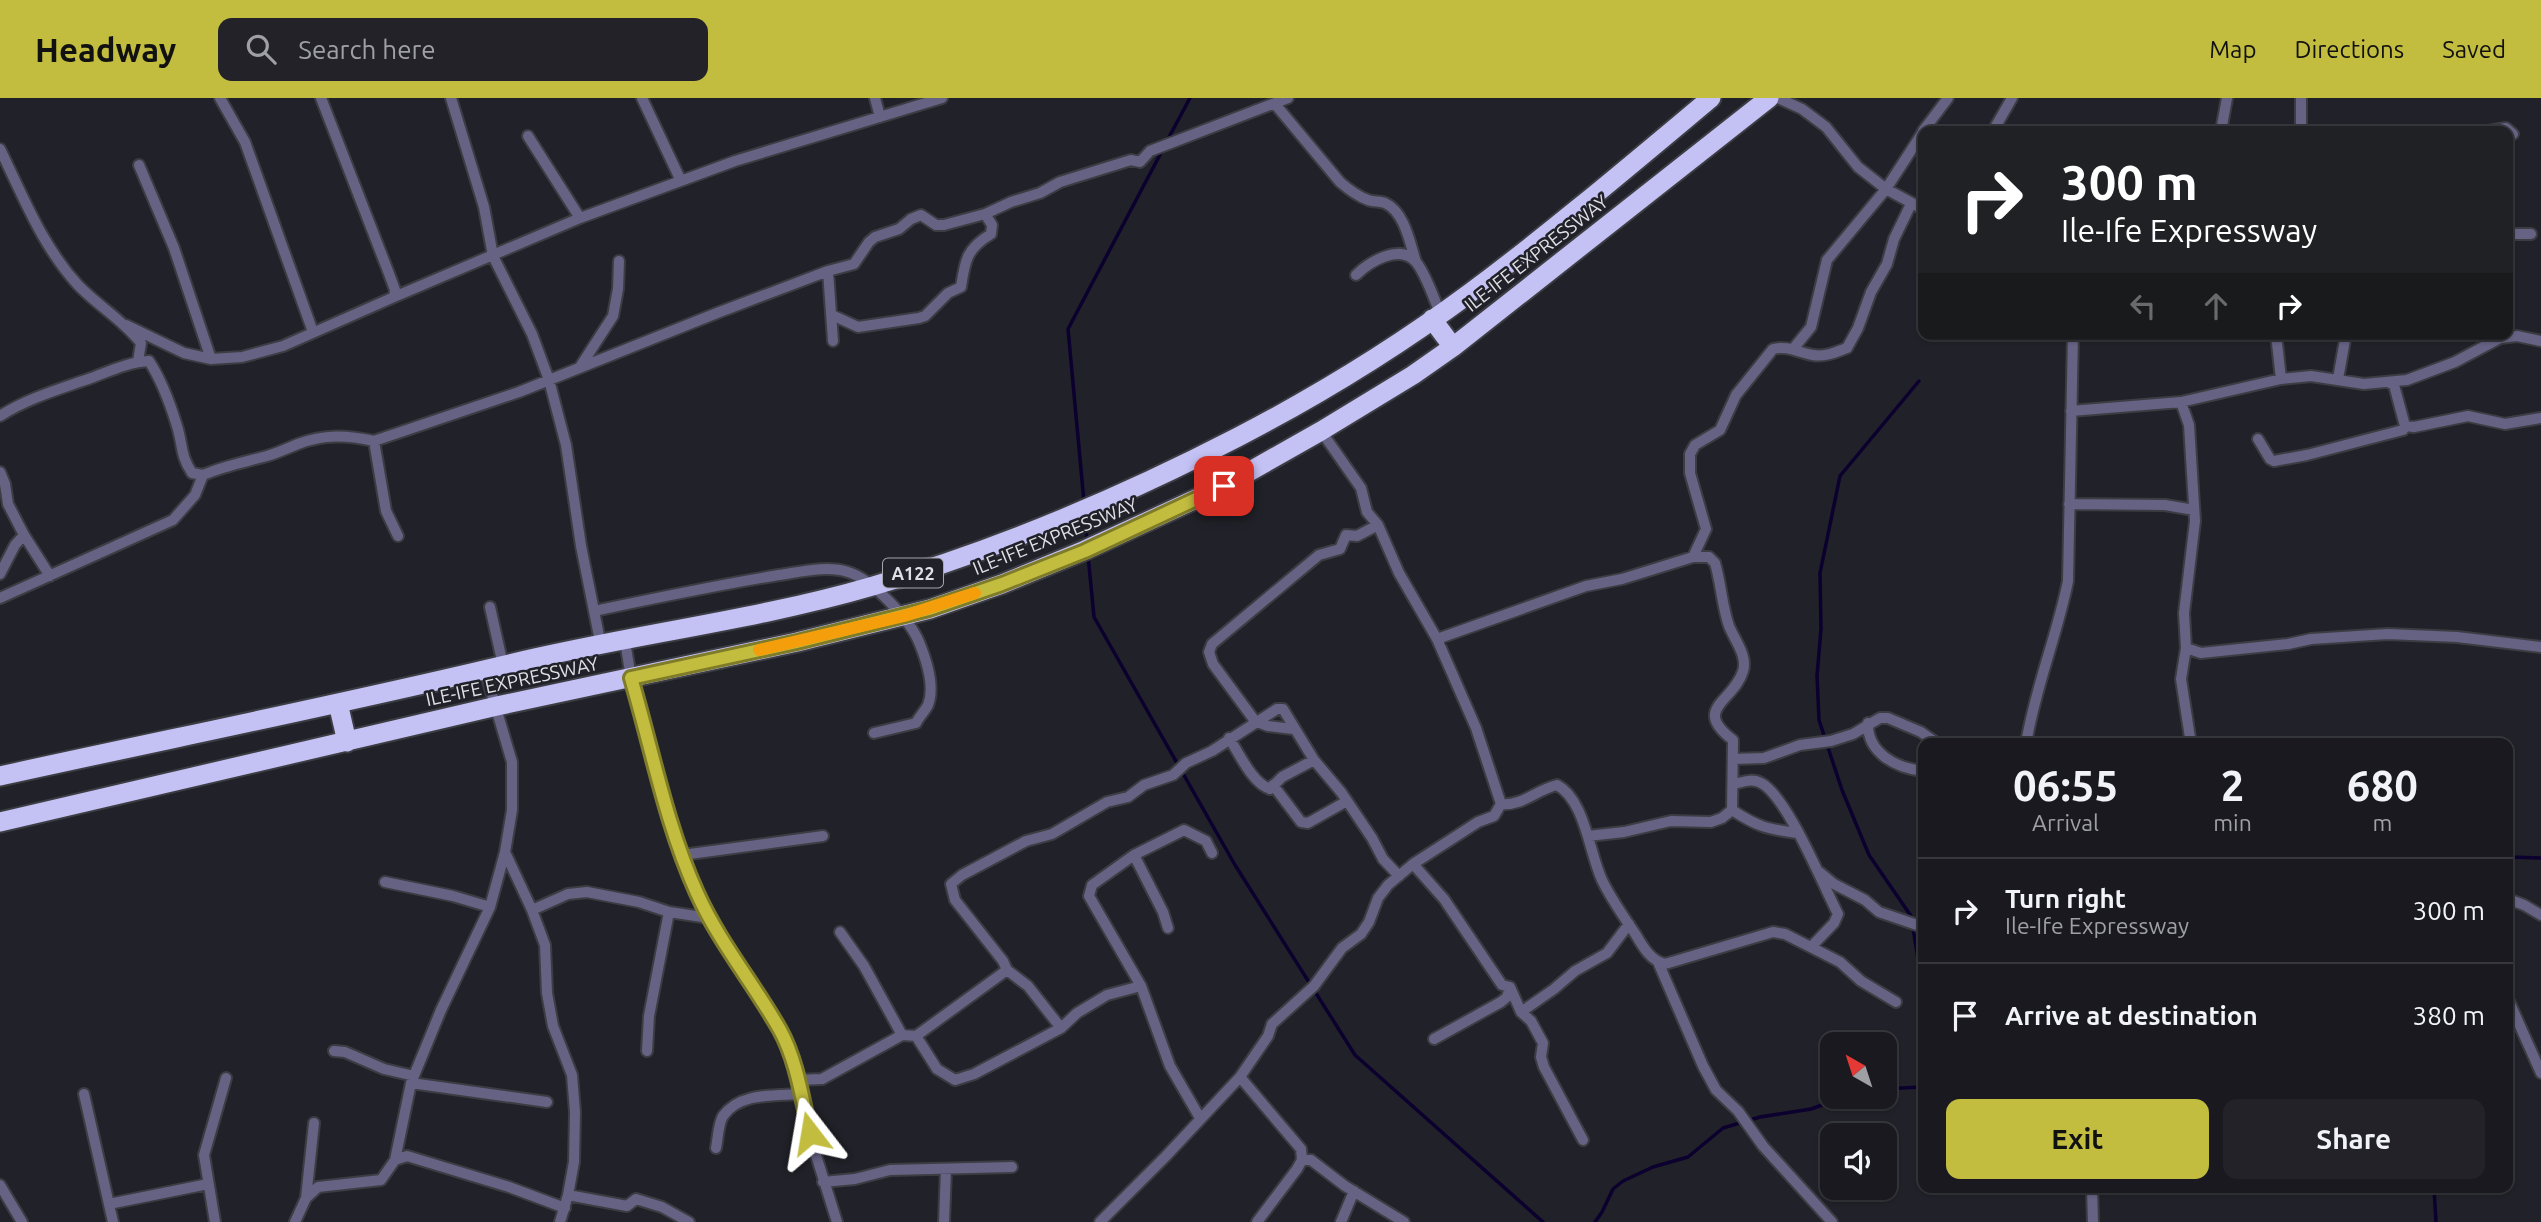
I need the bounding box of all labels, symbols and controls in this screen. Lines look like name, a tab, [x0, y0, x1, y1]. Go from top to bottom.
search box	[218, 18, 708, 81]
icon: search	[242, 30, 280, 68]
text: Headway	[35, 31, 176, 68]
text: Search here	[298, 35, 436, 64]
text: Map	[2209, 36, 2256, 63]
text: Directions	[2294, 36, 2404, 63]
text: Saved	[2442, 36, 2506, 63]
icon: right	[1946, 154, 2037, 245]
text: 300 m	[2061, 154, 2198, 209]
street label: ILE-IFE EXPRESSWAY	[1460, 190, 1612, 316]
text: Ile-Ife Expressway	[2061, 212, 2317, 248]
icon: left	[2124, 287, 2162, 325]
icon: ahead	[2197, 287, 2235, 325]
icon: right	[2270, 287, 2308, 325]
pin	[1194, 456, 1254, 516]
icon: arrive	[1205, 467, 1243, 505]
street label: ILE-IFE EXPRESSWAY	[969, 493, 1141, 579]
road number: A122	[883, 559, 943, 588]
street label: ILE-IFE EXPRESSWAY	[424, 652, 600, 710]
text: 06:55	[2013, 762, 2118, 809]
text: 2	[2221, 762, 2244, 809]
text: 680	[2347, 762, 2418, 809]
text: Arrival	[2032, 810, 2099, 835]
text: min	[2213, 810, 2252, 835]
text: m	[2372, 810, 2392, 835]
text: Turn right	[2005, 884, 2126, 913]
icon: right	[1946, 892, 1984, 930]
text: 300 m	[2413, 896, 2485, 925]
text: Ile-Ife Expressway	[2005, 913, 2189, 938]
icon: arrive	[1946, 997, 1984, 1035]
text: Arrive at destination	[2005, 1001, 2258, 1030]
text: 380 m	[2413, 1001, 2485, 1030]
north arrow	[1820, 1032, 1897, 1110]
map controls	[1820, 1032, 1897, 1200]
position arrow	[773, 1096, 847, 1170]
button: Exit	[1946, 1099, 2209, 1179]
button: Share	[2223, 1099, 2485, 1179]
button: sound	[1820, 1123, 1897, 1200]

